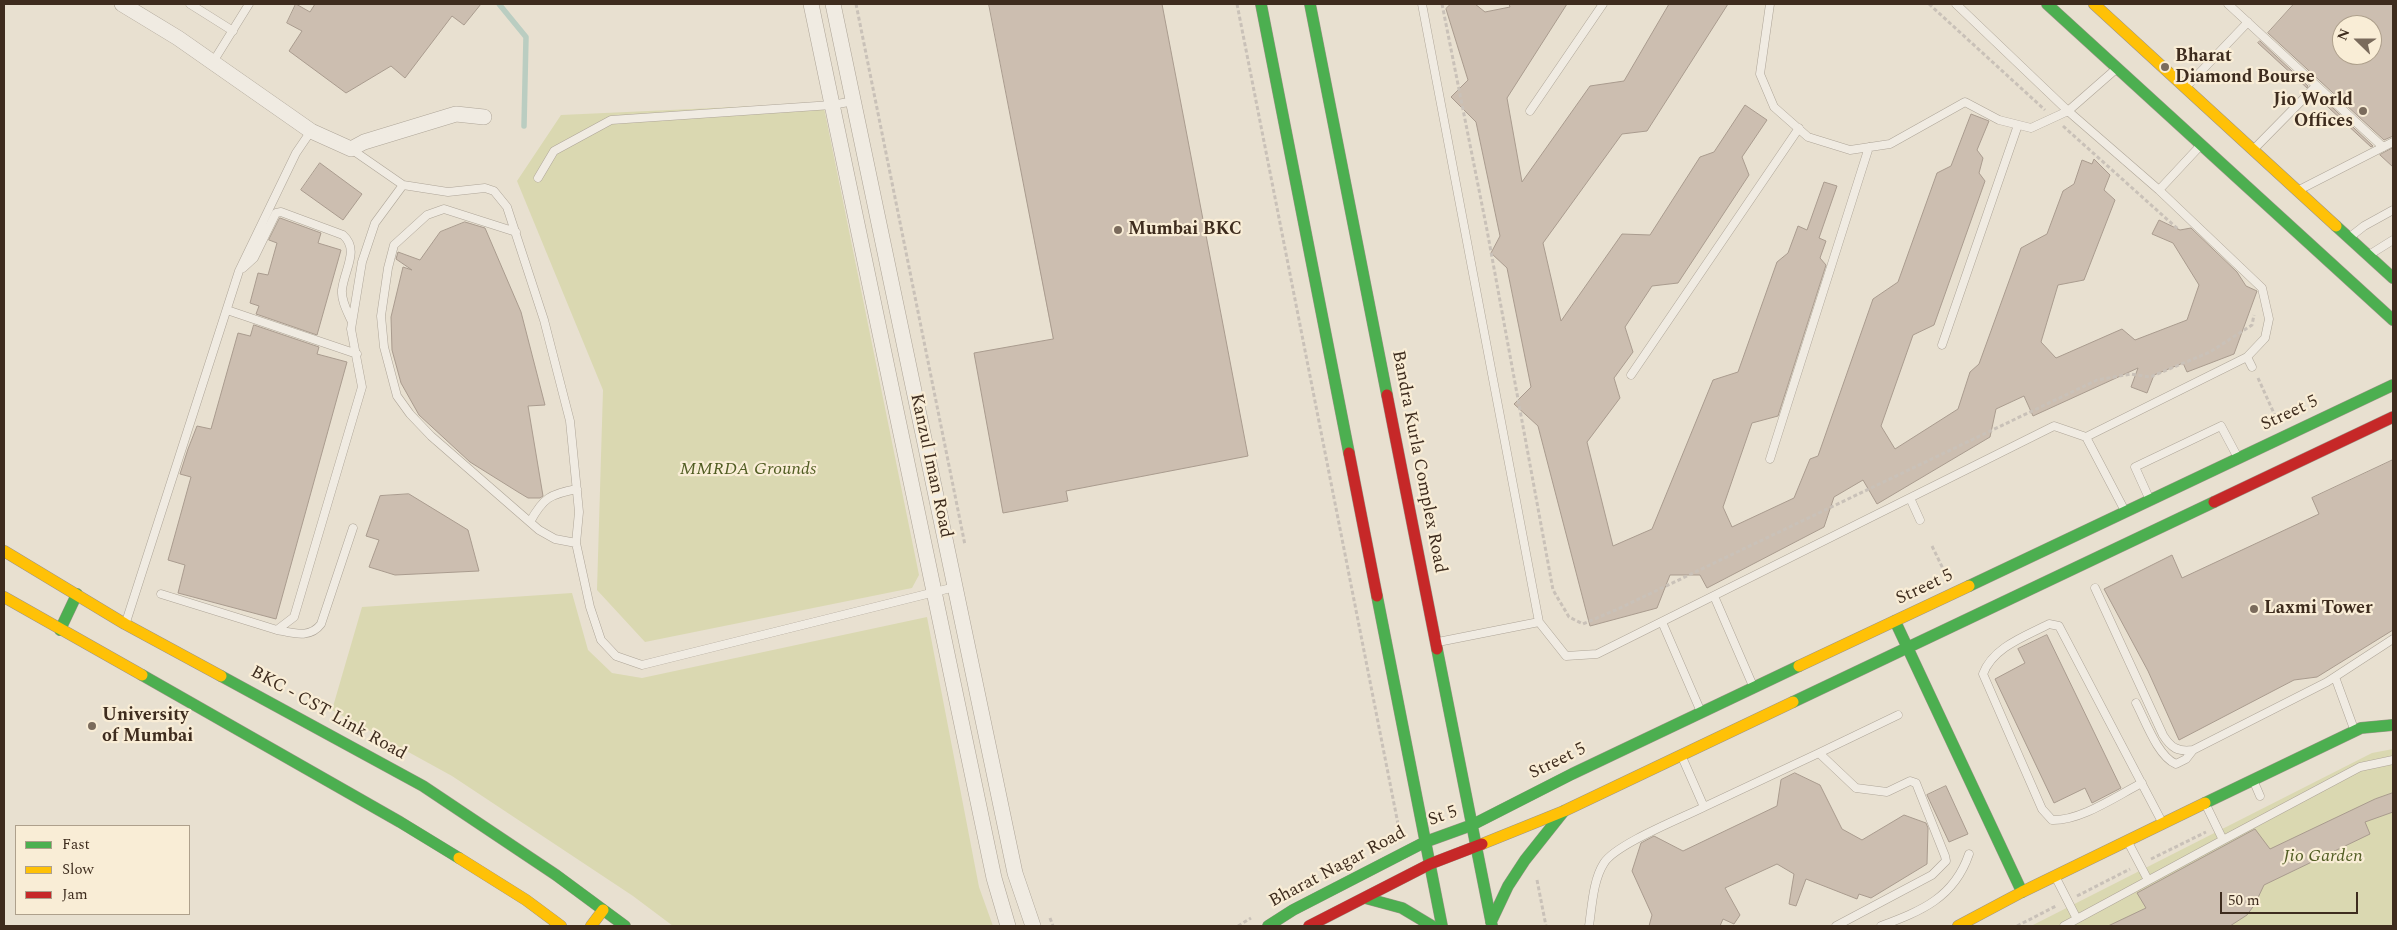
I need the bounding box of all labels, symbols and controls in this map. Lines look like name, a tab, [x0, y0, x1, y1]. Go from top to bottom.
north arrow	[2332, 15, 2382, 65]
text: N	[2332, 25, 2355, 44]
place label: Bharat Diamond Bourse	[2175, 46, 2315, 88]
marker: Bharat Diamond Bourse	[2159, 61, 2171, 73]
place label: Jio World Offices	[2273, 90, 2353, 132]
marker: Jio World Offices	[2357, 105, 2369, 117]
place label: Mumbai BKC	[1128, 219, 1242, 241]
marker: Mumbai BKC	[1112, 224, 1124, 236]
street label: Bandra Kurla Complex Road	[1386, 349, 1450, 575]
street label: Street 5	[2258, 391, 2322, 437]
street label: Kanzul Iman Road	[904, 392, 956, 540]
park label: MMRDA Grounds	[680, 459, 816, 481]
street label: Street 5	[1893, 565, 1957, 611]
place label: Laxmi Tower	[2264, 598, 2373, 620]
marker: Laxmi Tower	[2248, 603, 2260, 615]
street label: BKC - CST Link Road	[246, 662, 410, 766]
place label: University of Mumbai	[102, 705, 193, 748]
marker: University of Mumbai	[86, 720, 98, 732]
street label: Street 5	[1526, 739, 1590, 785]
street label: St 5	[1425, 802, 1461, 832]
street label: Bharat Nagar Road	[1266, 823, 1410, 913]
legend	[15, 825, 190, 915]
text: Fast	[62, 833, 90, 856]
park label: Jio Garden	[2283, 846, 2363, 868]
text: Slow	[62, 858, 94, 881]
scale bar	[2222, 882, 2360, 914]
text: Jam	[62, 883, 88, 906]
text: 50 m	[2228, 889, 2260, 912]

